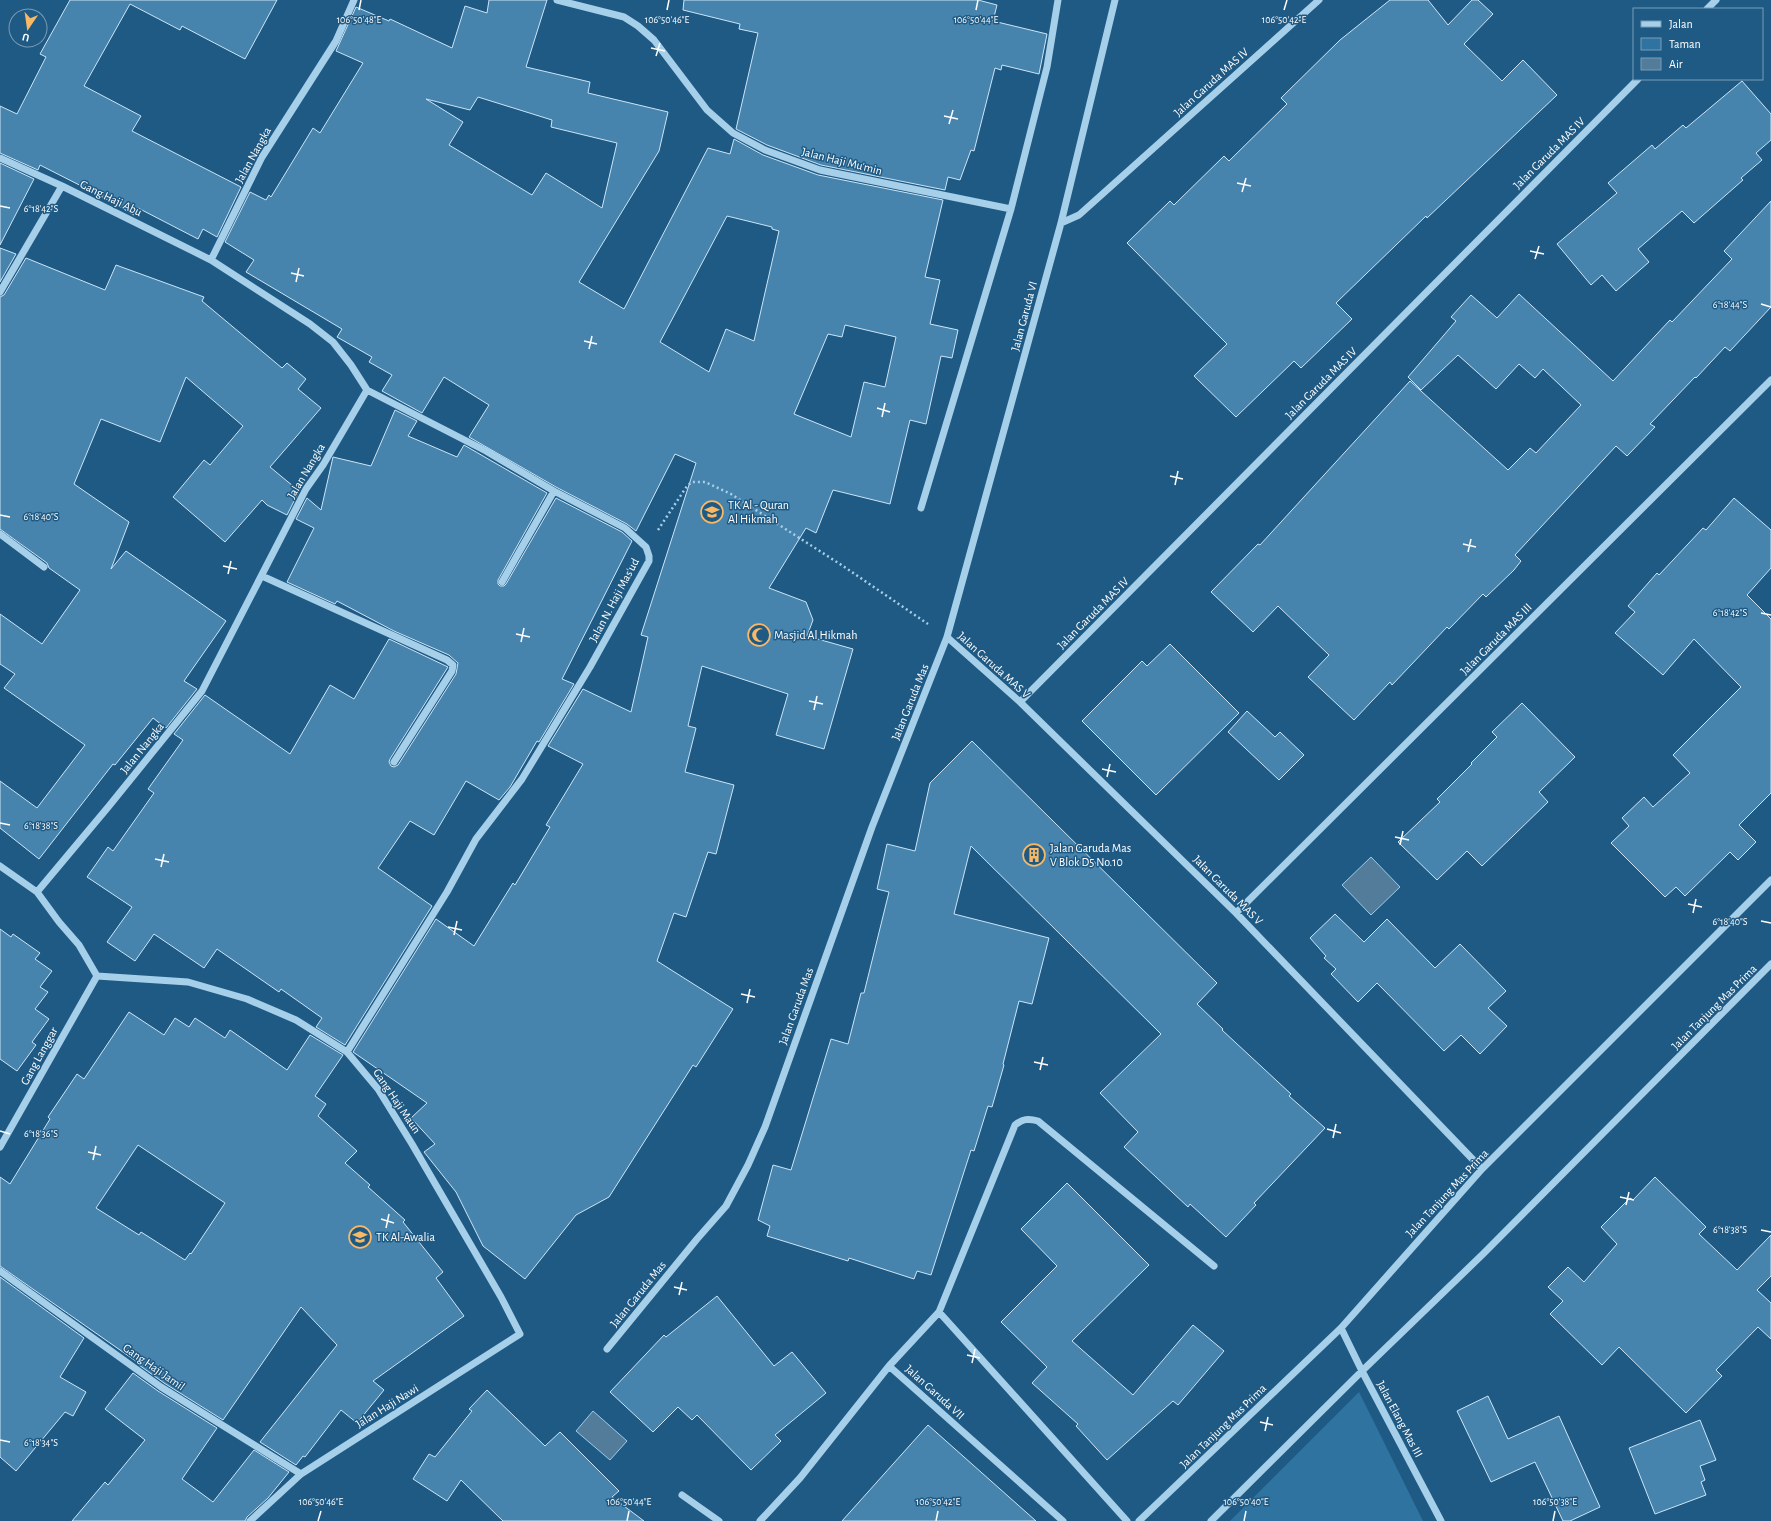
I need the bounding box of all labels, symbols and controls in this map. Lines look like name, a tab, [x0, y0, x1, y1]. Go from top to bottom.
north arrow	[8, 8, 48, 48]
legend	[1633, 8, 1763, 80]
text: 106°50'48"E	[337, 15, 381, 25]
text: 106°50'46"E	[645, 15, 689, 25]
text: 106°50'44"E	[954, 15, 999, 25]
text: 106°50'42"E	[1262, 15, 1306, 25]
text: Jalan	[1669, 18, 1693, 30]
text: U	[21, 31, 31, 43]
text: Taman	[1669, 38, 1701, 50]
street label: Jalan Garuda MAS IV	[1171, 45, 1251, 118]
text: Air	[1669, 58, 1683, 70]
street label: Jalan Garuda MAS IV	[1511, 115, 1587, 191]
street label: Jalan Nangka	[233, 125, 273, 185]
street label: Jalan Haji Mu'min	[800, 145, 884, 178]
street label: Gang Haji Abu	[78, 178, 144, 219]
text: 6°18'42"S	[24, 204, 58, 214]
street label: Jalan Garuda VI	[1009, 280, 1039, 352]
text: 6°18'44"S	[1713, 300, 1748, 310]
street label: Jalan Garuda MAS IV	[1283, 345, 1359, 421]
street label: Jalan Nangka	[285, 441, 327, 501]
school or university icon: TK Al - Quran Al Hikmah	[699, 499, 725, 525]
place label: TK Al - Quran Al Hikmah	[728, 499, 789, 525]
text: 6°18'40"S	[23, 512, 59, 522]
street label: Jalan N. Haji Mas'ud	[587, 556, 642, 644]
street label: Jalan Garuda MAS IV	[1055, 575, 1131, 651]
street label: Jalan Garuda MAS III	[1458, 601, 1534, 677]
text: 6°18'42"S	[1713, 608, 1747, 618]
mosque icon: Masjid Al Hikmah	[746, 622, 772, 648]
place label: Masjid Al Hikmah	[774, 629, 857, 642]
street label: Jalan Garuda MAS V	[956, 630, 1033, 701]
street label: Jalan Garuda Mas	[889, 662, 931, 742]
street label: Jalan Nangka	[118, 720, 166, 776]
text: 6°18'38"S	[24, 821, 58, 831]
building icon: Jalan Garuda Mas V Blok D5 No.10	[1021, 842, 1047, 868]
place label: Jalan Garuda Mas V Blok D5 No.10	[1050, 842, 1131, 868]
street label: Jalan Garuda MAS V	[1191, 853, 1265, 927]
text: 6°18'40"S	[1712, 917, 1748, 927]
street label: Jalan Tanjung Mas Prima	[1669, 962, 1760, 1053]
street label: Jalan Garuda Mas	[776, 966, 816, 1046]
street label: Gang Langgar	[18, 1025, 60, 1087]
street label: Gang Haji Maun	[370, 1066, 423, 1136]
text: 6°18'36"S	[24, 1129, 58, 1139]
street label: Jalan Tanjung Mas Prima	[1403, 1147, 1492, 1240]
school or university icon: TK Al-Awalia	[347, 1224, 373, 1250]
text: 6°18'38"S	[1713, 1225, 1747, 1235]
place label: TK Al-Awalia	[376, 1231, 435, 1243]
street label: Jalan Garuda Mas	[608, 1259, 668, 1329]
street label: Gang Haji Jamil	[120, 1341, 187, 1394]
street label: Jalan Garuda VII	[903, 1362, 967, 1422]
street label: Jalan Elang Mas III	[1375, 1379, 1425, 1459]
street label: Jalan Tanjung Mas Prima	[1178, 1381, 1269, 1471]
street label: Jalan Haji Nawi	[354, 1382, 421, 1431]
text: 6°18'34"S	[24, 1438, 58, 1448]
text: 106°50'46"E	[299, 1497, 343, 1507]
text: 106°50'44"E	[607, 1497, 652, 1507]
text: 106°50'42"E	[916, 1497, 960, 1507]
text: 106°50'40"E	[1223, 1497, 1269, 1507]
text: 106°50'38"E	[1533, 1497, 1577, 1507]

